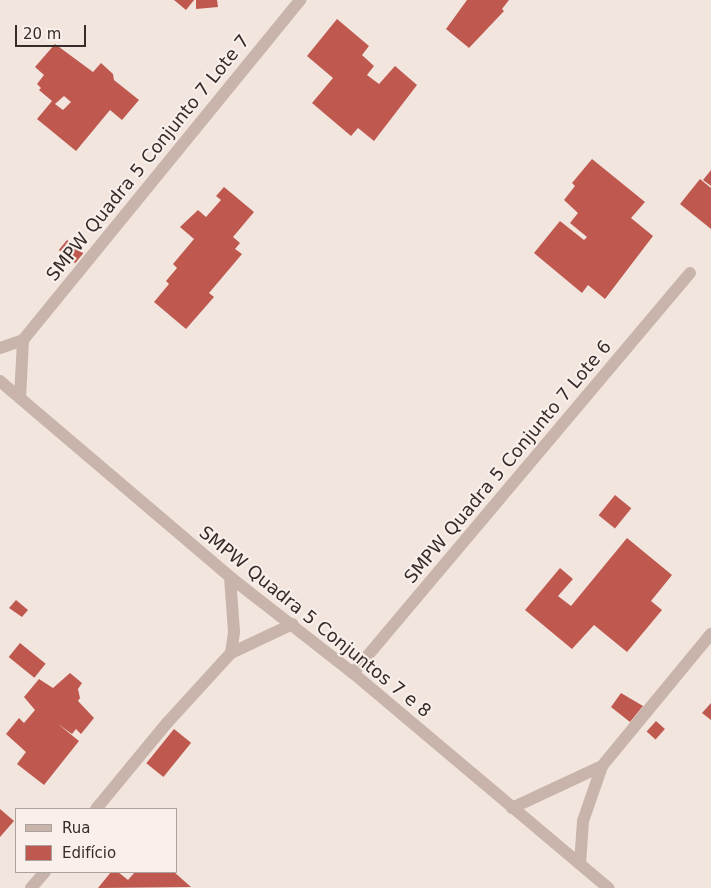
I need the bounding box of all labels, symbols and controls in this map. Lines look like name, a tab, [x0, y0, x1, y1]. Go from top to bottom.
scale bar	[18, 15, 89, 47]
text: 20 m	[23, 25, 61, 43]
street label: SMPW Quadra 5 Conjunto 7 Lote 7	[42, 31, 254, 285]
street label: SMPW Quadra 5 Conjunto 7 Lote 6	[400, 336, 616, 588]
street label: SMPW Quadra 5 Conjuntos 7 e 8	[195, 522, 435, 722]
legend	[15, 808, 178, 873]
text: Rua	[62, 819, 90, 837]
text: Edifício	[62, 844, 116, 862]

